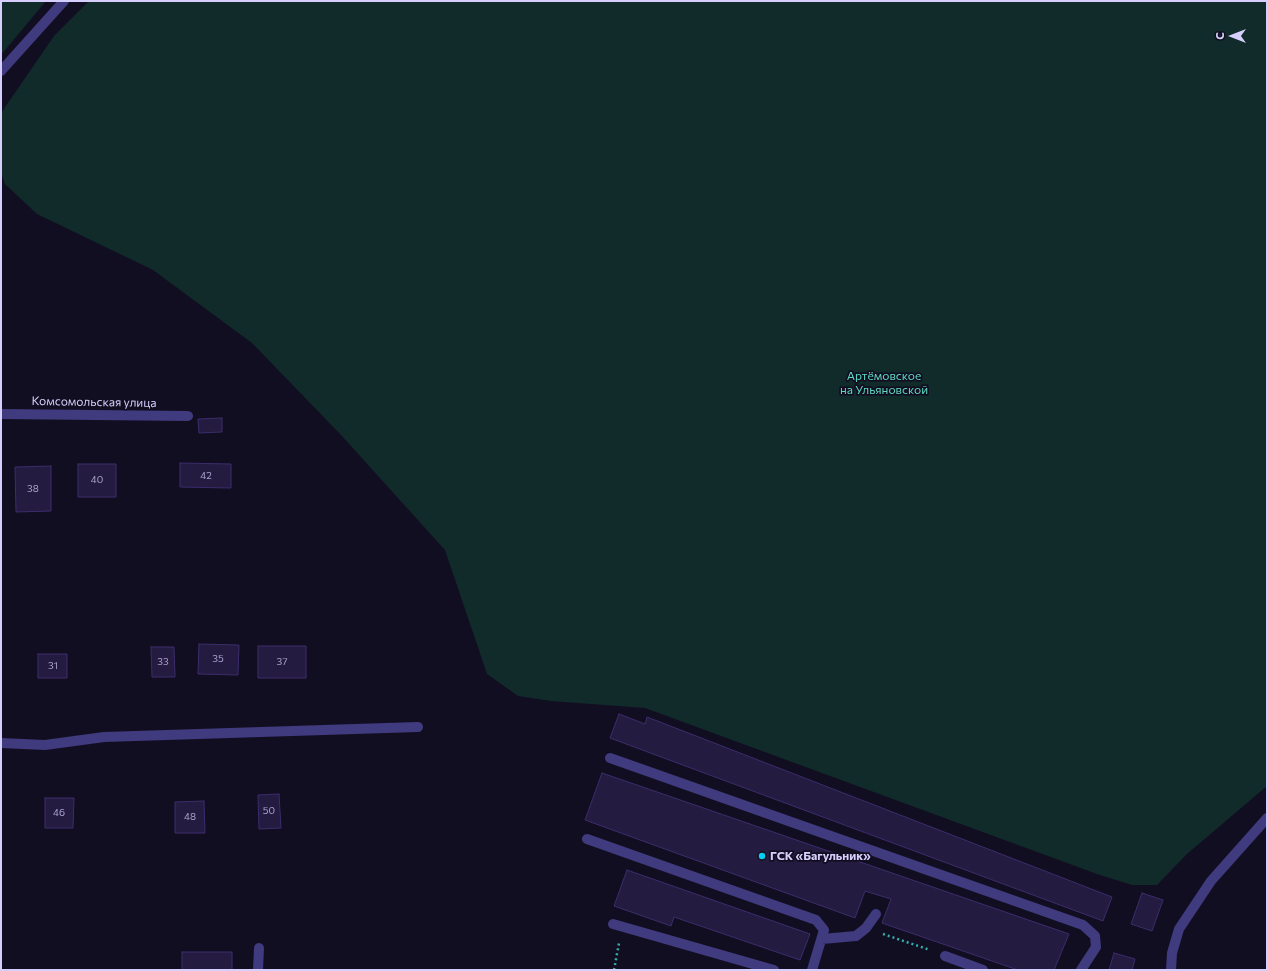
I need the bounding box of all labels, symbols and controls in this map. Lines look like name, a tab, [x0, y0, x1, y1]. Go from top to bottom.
north arrow	[1212, 16, 1252, 56]
text: С	[1213, 32, 1226, 40]
park label: Артёмовское на Ульяновской	[840, 369, 928, 397]
street label: Комсомольская улица	[31, 394, 157, 410]
house number: 42	[200, 470, 212, 482]
house number: 40	[91, 474, 103, 486]
house number: 38	[27, 483, 39, 495]
house number: 35	[212, 653, 224, 665]
house number: 33	[157, 656, 169, 668]
house number: 37	[277, 656, 287, 668]
house number: 31	[48, 660, 58, 672]
house number: 50	[263, 805, 275, 817]
house number: 46	[53, 807, 65, 819]
house number: 48	[184, 811, 196, 823]
place label: ГСК «Багульник»	[770, 849, 871, 863]
marker: ГСК «Багульник»	[757, 851, 767, 861]

